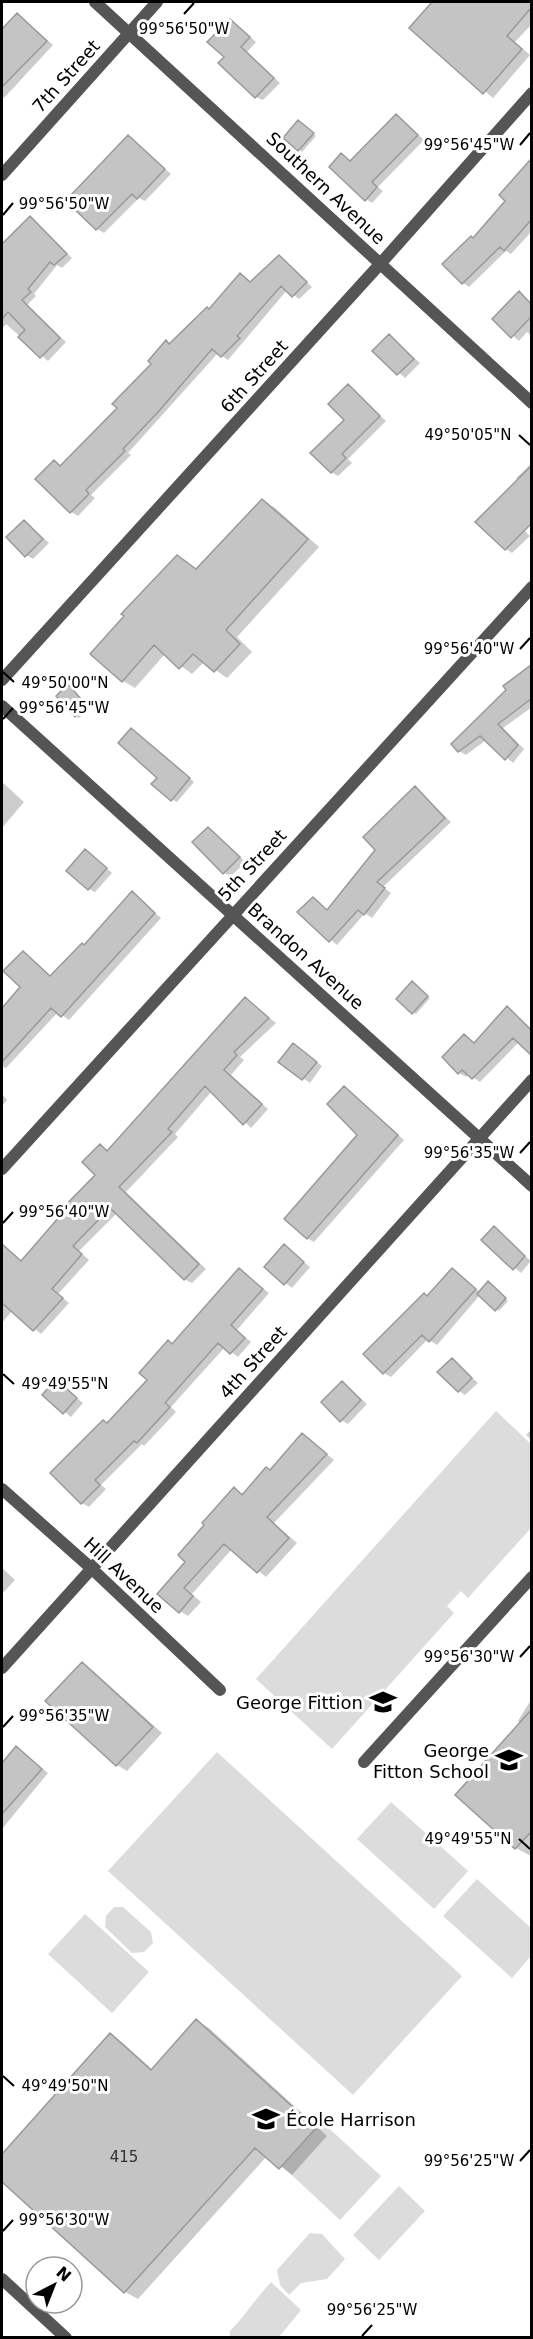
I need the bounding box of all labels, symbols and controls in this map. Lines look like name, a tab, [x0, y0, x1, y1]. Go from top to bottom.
text: 99°56'50"W	[139, 20, 229, 38]
street label: 7th Street	[28, 35, 104, 117]
street label: Southern Avenue	[262, 128, 390, 248]
text: 99°56'45"W	[424, 136, 514, 154]
text: 99°56'50"W	[19, 195, 109, 213]
street label: 6th Street	[216, 335, 292, 417]
text: 49°50'05"N	[424, 426, 512, 444]
text: 99°56'40"W	[424, 640, 514, 658]
text: 49°50'00"N	[21, 674, 109, 692]
text: 99°56'45"W	[19, 699, 109, 717]
street label: 5th Street	[214, 825, 290, 905]
street label: Brandon Avenue	[244, 898, 368, 1014]
text: 99°56'35"W	[424, 1144, 514, 1162]
text: 99°56'40"W	[19, 1203, 109, 1221]
street label: 4th Street	[215, 1321, 291, 1403]
text: 49°49'55"N	[21, 1375, 109, 1393]
street label: Hill Avenue	[80, 1533, 168, 1617]
text: 99°56'30"W	[424, 1648, 514, 1666]
school or university icon: George Fittion	[368, 1687, 398, 1717]
place label: George Fittion	[236, 1692, 363, 1713]
text: 99°56'35"W	[19, 1707, 109, 1725]
place label: George Fitton School	[373, 1740, 489, 1782]
school or university icon: George Fitton School	[494, 1745, 524, 1775]
text: 49°49'55"N	[424, 1830, 512, 1848]
text: 49°49'50"N	[21, 2077, 109, 2095]
school or university icon: École Harrison	[251, 2104, 281, 2134]
place label: École Harrison	[286, 2109, 416, 2130]
house number: 415	[110, 2148, 138, 2166]
text: 99°56'25"W	[424, 2152, 514, 2170]
text: 99°56'30"W	[19, 2211, 109, 2229]
north arrow	[24, 2255, 84, 2315]
text: N	[52, 2263, 75, 2286]
text: 99°56'25"W	[327, 2301, 417, 2319]

